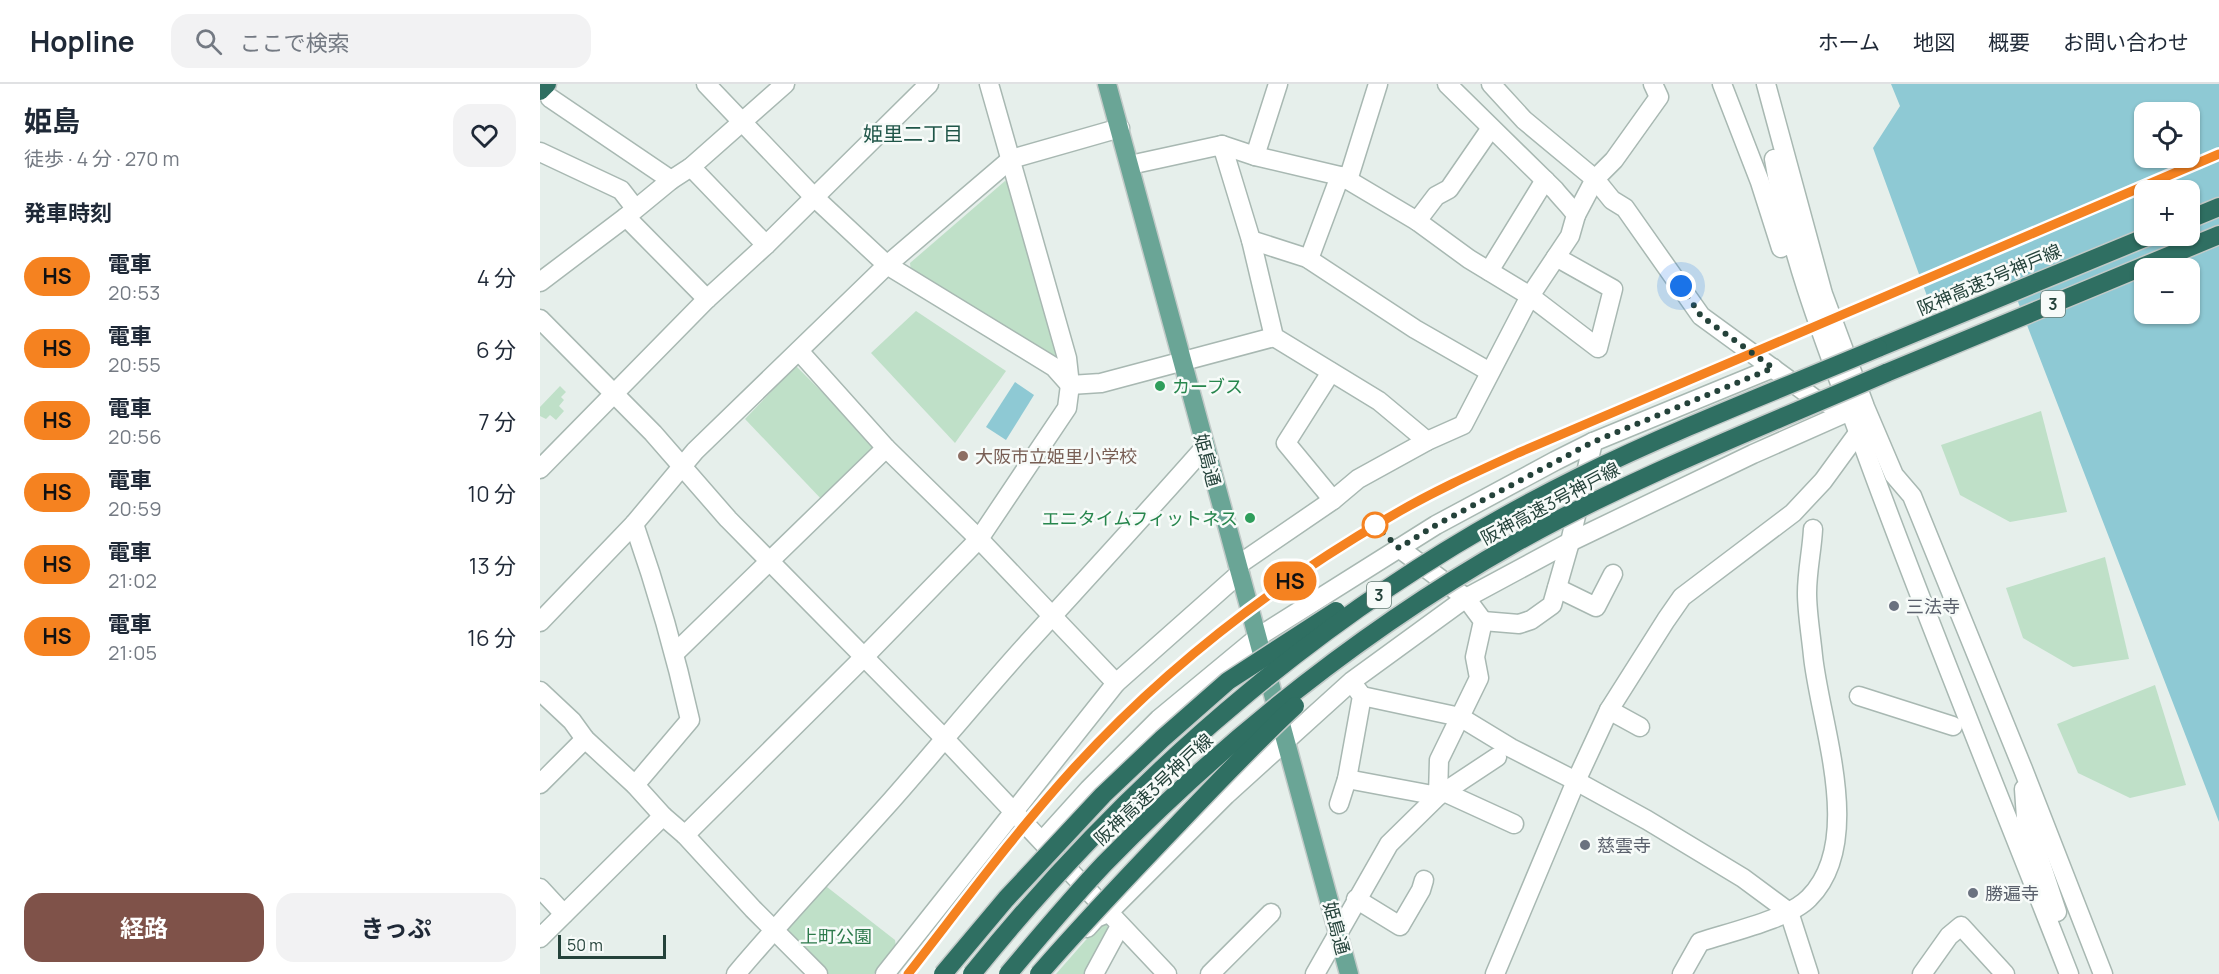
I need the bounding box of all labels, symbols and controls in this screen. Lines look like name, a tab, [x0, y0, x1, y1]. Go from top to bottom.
search box	[171, 14, 591, 68]
text: Hopline	[30, 22, 135, 60]
icon: search	[192, 25, 225, 58]
text: ここで検索	[240, 28, 350, 58]
text: ホーム	[1818, 28, 1880, 56]
text: 地図	[1913, 28, 1955, 56]
text: 概要	[1988, 28, 2030, 56]
text: お問い合わせ	[2063, 28, 2189, 56]
text: 姫島	[24, 101, 80, 139]
map controls	[2134, 102, 2200, 324]
button: locate	[2134, 102, 2200, 168]
button: heart	[453, 104, 516, 167]
district label: 姫里二丁目	[863, 120, 963, 147]
text: 徒歩 · 4 分 · 270 m	[24, 145, 179, 172]
button: +	[2134, 180, 2200, 246]
text: 発車時刻	[24, 198, 112, 228]
street label: 阪神高速3号神戸線	[1914, 239, 2064, 319]
text: 電車	[108, 249, 152, 279]
button: −	[2134, 258, 2200, 324]
text: HS	[43, 262, 71, 290]
text: 4 分	[477, 263, 516, 293]
your location	[1666, 271, 1696, 301]
text: 20:53	[108, 279, 160, 306]
road number: 3	[2041, 291, 2065, 317]
text: 電車	[108, 321, 152, 351]
text: HS	[43, 334, 71, 362]
text: 6 分	[476, 335, 516, 365]
text: 20:55	[108, 351, 161, 378]
place label: カーブス	[1172, 374, 1243, 398]
marker: カーブス	[1153, 379, 1167, 393]
text: 電車	[108, 393, 152, 423]
text: HS	[43, 406, 71, 434]
text: 7 分	[479, 407, 516, 437]
text: 20:56	[108, 423, 162, 450]
street label: 姫島通	[1189, 431, 1227, 489]
place label: 大阪市立姫里小学校	[975, 444, 1137, 468]
marker: 大阪市立姫里小学校	[956, 449, 970, 463]
street label: 阪神高速3号神戸線	[1476, 456, 1624, 550]
text: 電車	[108, 465, 152, 495]
text: HS	[43, 478, 71, 506]
text: 10 分	[468, 479, 516, 509]
text: 20:59	[108, 495, 162, 522]
place label: エニタイムフィットネス	[1042, 506, 1238, 530]
marker: エニタイムフィットネス	[1243, 511, 1257, 525]
unlabelled marker	[1362, 512, 1388, 538]
text: 電車	[108, 537, 152, 567]
text: HS	[43, 550, 71, 578]
text: 13 分	[469, 551, 516, 581]
line badge: HS	[1263, 562, 1317, 600]
text: 21:02	[108, 567, 157, 594]
text: HS	[1276, 567, 1304, 595]
road number: 3	[1367, 582, 1391, 608]
place label: 三法寺	[1906, 594, 1960, 618]
marker: 三法寺	[1887, 599, 1901, 613]
text: 電車	[108, 609, 152, 639]
text: HS	[43, 622, 71, 650]
text: 16 分	[467, 623, 516, 653]
text: 21:05	[108, 639, 157, 666]
street label: 阪神高速3号神戸線	[1089, 728, 1217, 850]
place label: 慈雲寺	[1597, 833, 1651, 857]
marker: 慈雲寺	[1578, 838, 1592, 852]
place label: 勝遍寺	[1985, 881, 2039, 905]
marker: 勝遍寺	[1966, 886, 1980, 900]
button: 経路	[24, 893, 264, 962]
button: きっぷ	[276, 893, 516, 962]
street label: 姫島通	[1318, 899, 1356, 957]
park label: 上町公園	[800, 924, 872, 948]
scale bar	[558, 932, 666, 960]
text: 50 m	[567, 934, 603, 956]

